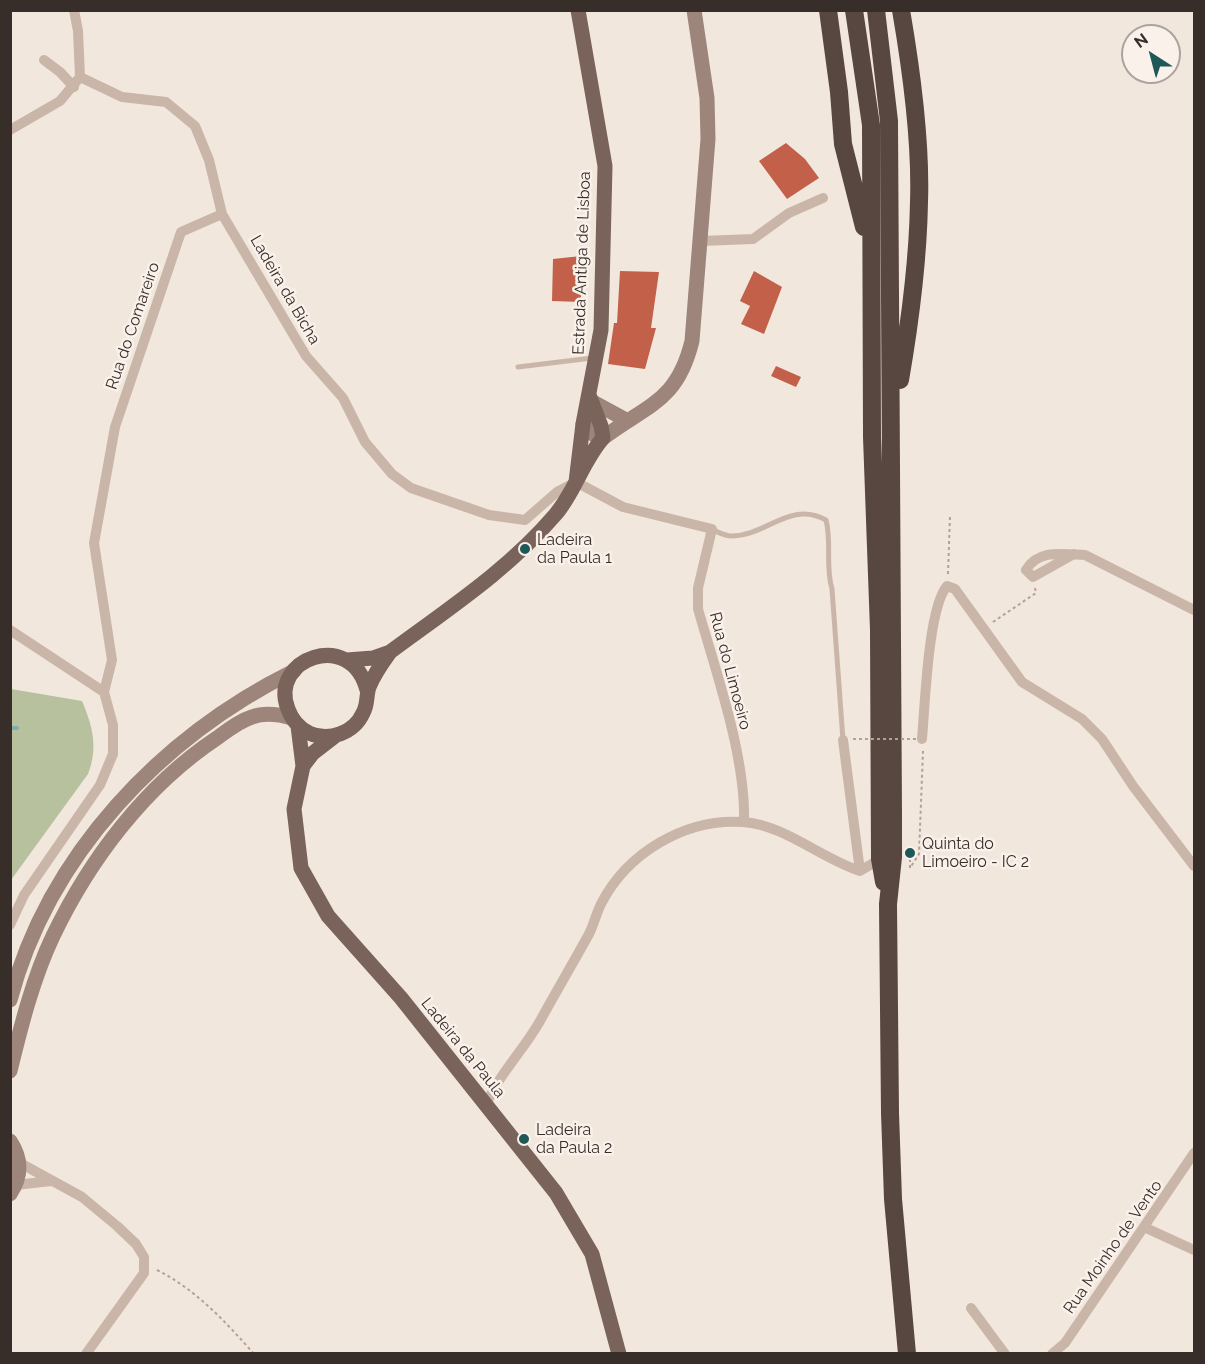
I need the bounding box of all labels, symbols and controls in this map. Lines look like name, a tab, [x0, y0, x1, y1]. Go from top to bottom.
north arrow	[1121, 24, 1181, 84]
text: N	[1131, 29, 1152, 52]
street label: Estrada Antiga de Lisboa	[569, 171, 595, 355]
street label: Ladeira da Bicha	[246, 232, 324, 348]
street label: Rua do Comareiro	[102, 260, 164, 392]
place label: Ladeira da Paula 1	[537, 530, 612, 568]
marker: Ladeira da Paula 1	[518, 542, 532, 556]
street label: Rua do Limoeiro	[705, 610, 755, 732]
place label: Quinta do Limoeiro - IC 2	[922, 834, 1029, 872]
marker: Quinta do Limoeiro - IC 2	[903, 846, 917, 860]
street label: Ladeira da Paula	[417, 994, 509, 1102]
place label: Ladeira da Paula 2	[536, 1120, 612, 1158]
marker: Ladeira da Paula 2	[517, 1132, 531, 1146]
street label: Rua Moinho de Vento	[1060, 1177, 1166, 1317]

